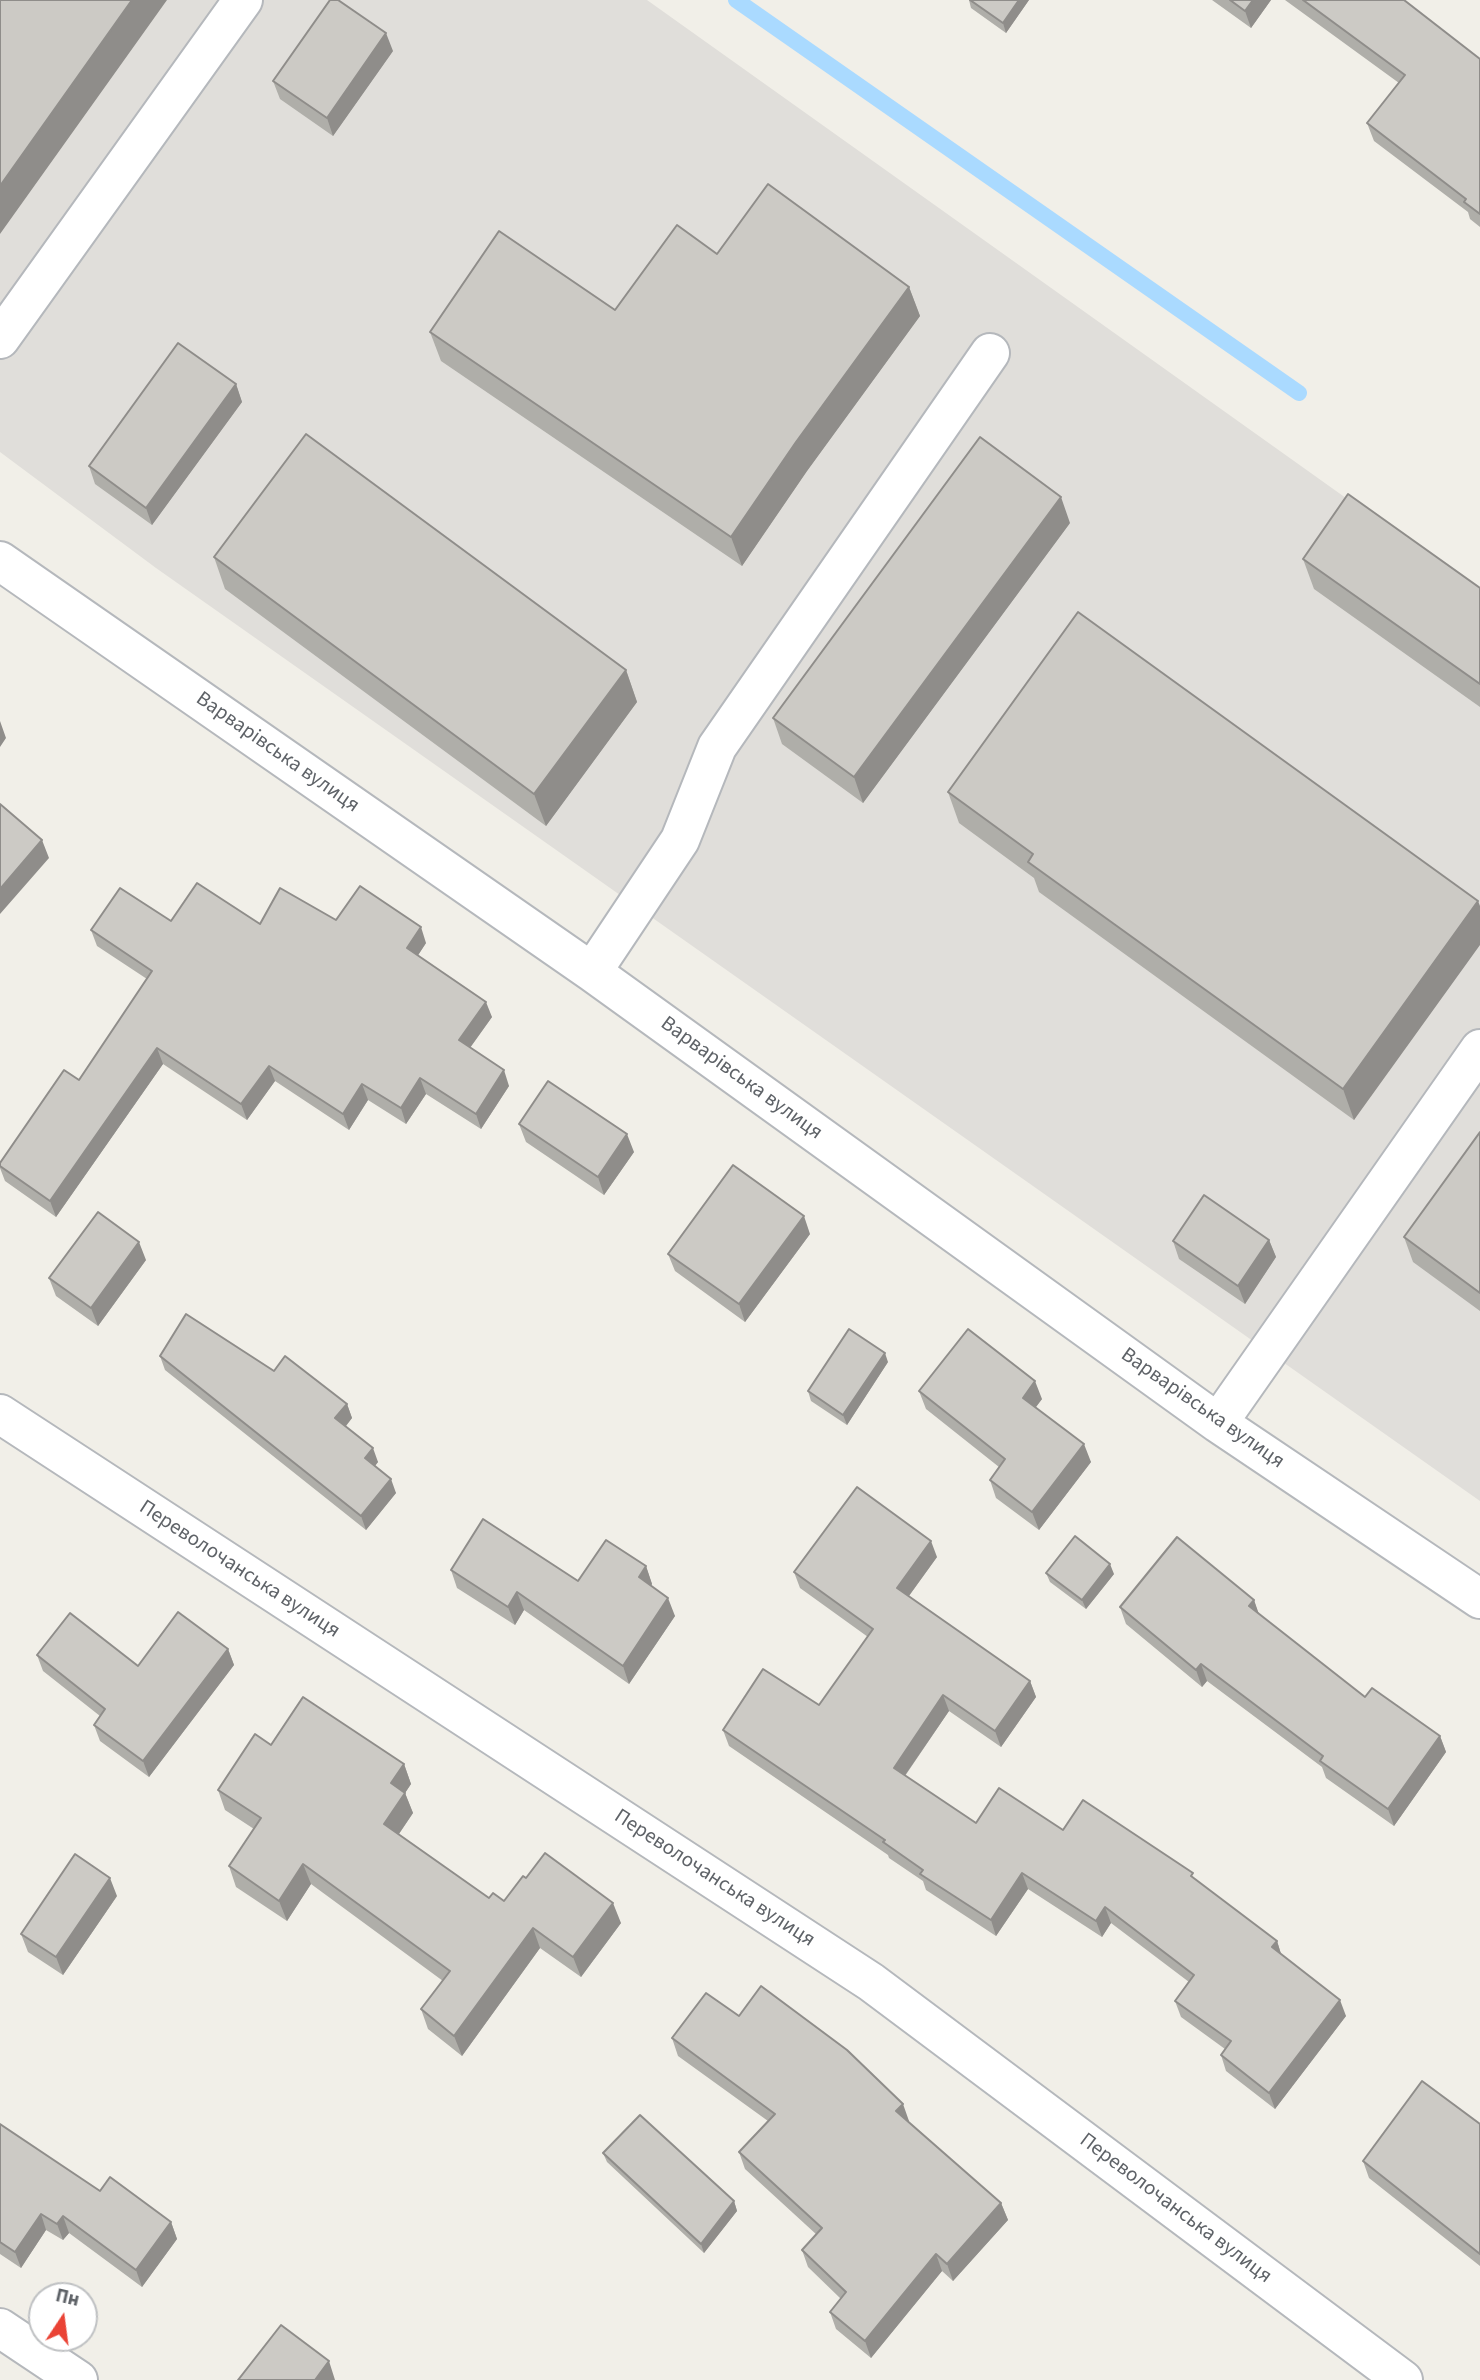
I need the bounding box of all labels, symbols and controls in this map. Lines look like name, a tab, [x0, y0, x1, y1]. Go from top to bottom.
street label: Варварівська вулиця	[190, 687, 364, 819]
street label: Варварівська вулиця	[655, 1012, 827, 1146]
street label: Варварівська вулиця	[1115, 1343, 1289, 1475]
street label: Переволочанська вулиця	[134, 1496, 344, 1644]
street label: Переволочанська вулиця	[609, 1805, 819, 1953]
street label: Переволочанська вулиця	[1074, 2128, 1276, 2290]
north arrow	[28, 2282, 98, 2352]
text: Пн	[53, 2282, 82, 2314]

